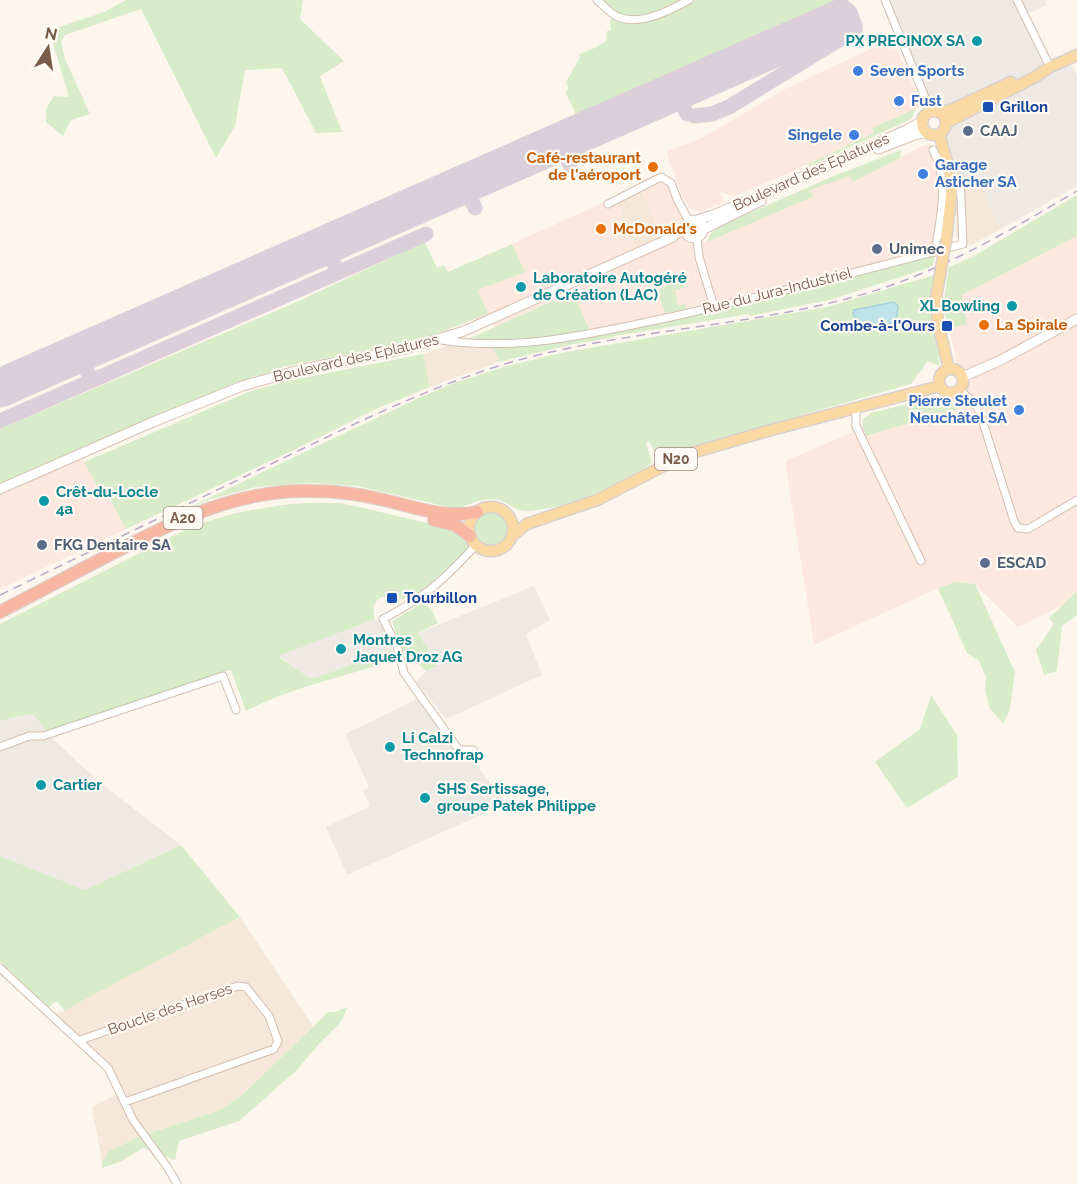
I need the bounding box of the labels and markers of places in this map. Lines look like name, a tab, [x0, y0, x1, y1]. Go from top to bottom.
place label: PX PRECINOX SA	[846, 32, 966, 50]
marker: PX PRECINOX SA	[970, 34, 984, 48]
place label: Seven Sports	[870, 62, 964, 80]
marker: Seven Sports	[851, 64, 865, 78]
place label: Fust	[911, 92, 942, 110]
marker: Fust	[892, 94, 906, 108]
place label: Grillon	[1000, 98, 1048, 116]
marker: Grillon	[981, 100, 995, 114]
place label: CAAJ	[980, 122, 1018, 140]
marker: CAAJ	[961, 124, 975, 138]
place label: Singele	[788, 126, 842, 144]
marker: Singele	[847, 128, 861, 142]
place label: Café-restaurant de l'aéroport	[527, 149, 641, 184]
place label: Garage Asticher SA	[935, 156, 1017, 191]
marker: Café-restaurant de l'aéroport	[646, 160, 660, 174]
marker: Garage Asticher SA	[916, 167, 930, 181]
place label: McDonald's	[613, 220, 697, 238]
marker: McDonald's	[594, 222, 608, 236]
place label: Unimec	[889, 240, 945, 258]
marker: Unimec	[870, 242, 884, 256]
place label: Laboratoire Autogéré de Création (LAC)	[533, 269, 687, 304]
marker: Laboratoire Autogéré de Création (LAC)	[514, 280, 528, 294]
place label: XL Bowling	[919, 297, 1000, 315]
marker: XL Bowling	[1005, 299, 1019, 313]
place label: La Spirale	[996, 316, 1068, 334]
place label: Combe-à-l'Ours	[820, 317, 935, 335]
marker: La Spirale	[977, 318, 991, 332]
marker: Combe-à-l'Ours	[940, 319, 954, 333]
place label: Pierre Steulet Neuchâtel SA	[908, 392, 1008, 427]
marker: Pierre Steulet Neuchâtel SA	[1012, 403, 1026, 417]
place label: Crêt-du-Locle 4a	[56, 483, 158, 518]
marker: Crêt-du-Locle 4a	[37, 494, 51, 508]
place label: FKG Dentaire SA	[54, 536, 172, 554]
marker: FKG Dentaire SA	[35, 538, 49, 552]
place label: ESCAD	[997, 554, 1046, 572]
marker: ESCAD	[978, 556, 992, 570]
place label: Tourbillon	[404, 589, 477, 607]
marker: Tourbillon	[385, 591, 399, 605]
place label: Montres Jaquet Droz AG	[353, 631, 462, 666]
marker: Montres Jaquet Droz AG	[334, 642, 348, 656]
place label: Li Calzi Technofrap	[402, 729, 484, 764]
marker: Li Calzi Technofrap	[383, 740, 397, 754]
place label: Cartier	[53, 776, 102, 794]
marker: Cartier	[34, 778, 48, 792]
place label: SHS Sertissage, groupe Patek Philippe	[437, 780, 596, 815]
marker: SHS Sertissage, groupe Patek Philippe	[418, 791, 432, 805]

